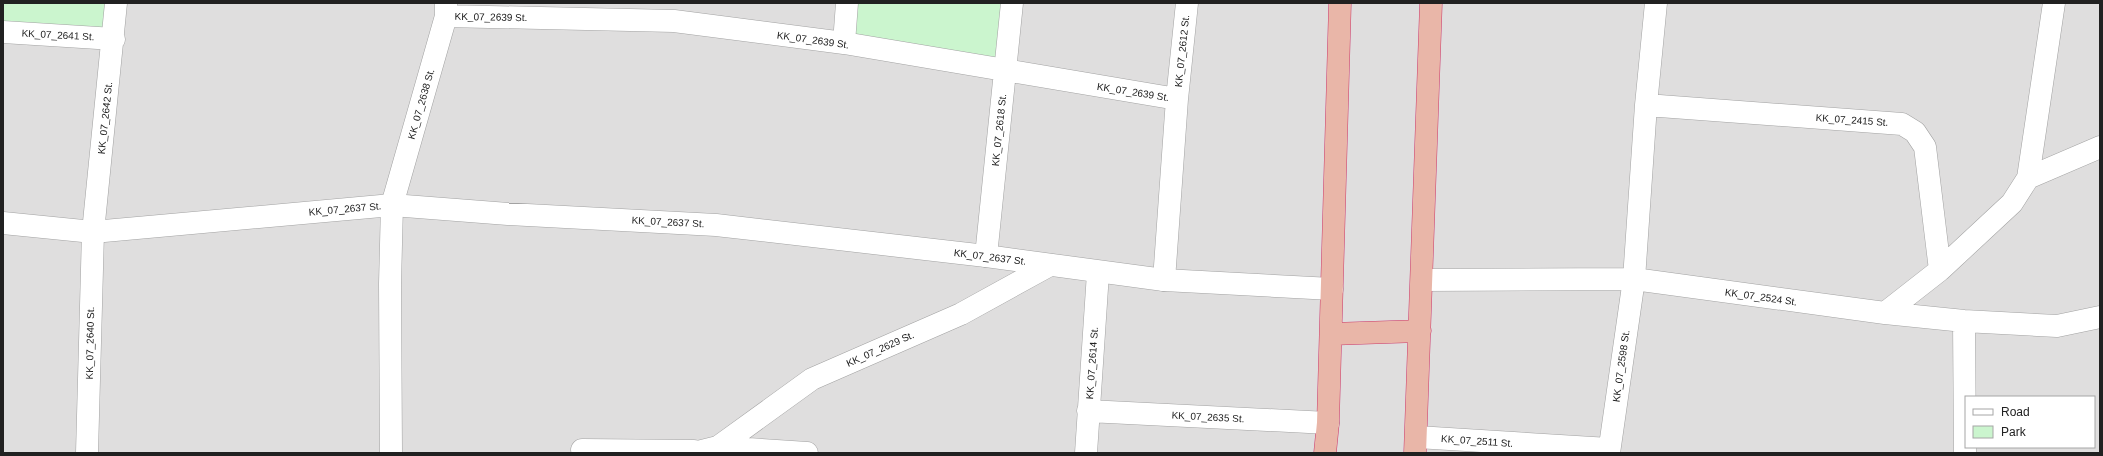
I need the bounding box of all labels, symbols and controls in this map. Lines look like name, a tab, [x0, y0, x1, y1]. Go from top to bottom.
street label: KK_07_2639 St.	[454, 11, 528, 23]
street label: KK_07_2612 St.	[1173, 14, 1191, 88]
street label: KK_07_2641 St.	[21, 28, 95, 42]
street label: KK_07_2639 St.	[776, 29, 850, 51]
street label: KK_07_2638 St.	[406, 67, 436, 141]
street label: KK_07_2642 St.	[96, 81, 114, 155]
street label: KK_07_2639 St.	[1096, 81, 1170, 103]
street label: KK_07_2618 St.	[990, 93, 1008, 167]
street label: KK_07_2415 St.	[1815, 112, 1889, 128]
street label: KK_07_2637 St.	[308, 200, 382, 218]
street label: KK_07_2637 St.	[631, 215, 705, 229]
street label: KK_07_2637 St.	[953, 247, 1027, 267]
street label: KK_07_2524 St.	[1724, 286, 1798, 308]
street label: KK_07_2640 St.	[84, 306, 96, 380]
street label: KK_07_2614 St.	[1084, 326, 1100, 400]
street label: KK_07_2629 St.	[844, 329, 916, 369]
street label: KK_07_2598 St.	[1610, 329, 1632, 403]
legend	[1965, 396, 2095, 448]
text: Road	[2001, 405, 2030, 419]
street label: KK_07_2635 St.	[1171, 410, 1245, 424]
text: Park	[2001, 425, 2027, 439]
street label: KK_07_2511 St.	[1441, 433, 1513, 449]

